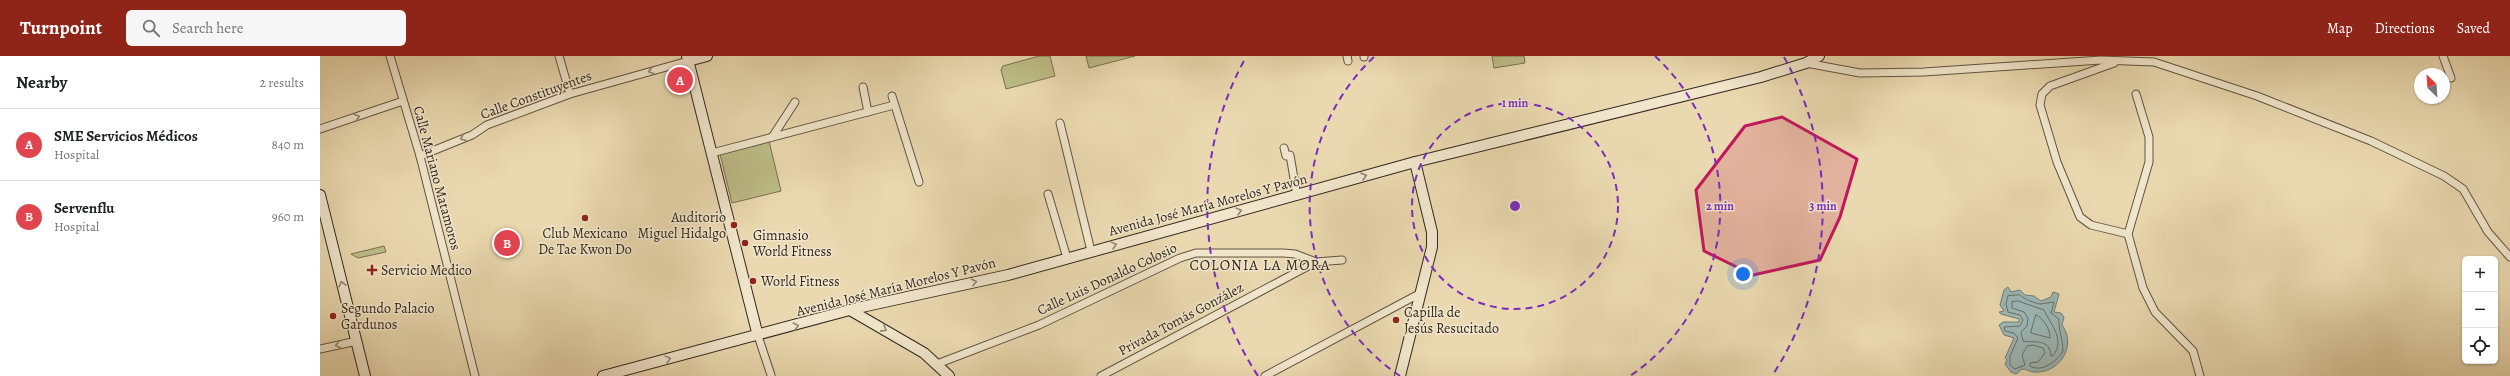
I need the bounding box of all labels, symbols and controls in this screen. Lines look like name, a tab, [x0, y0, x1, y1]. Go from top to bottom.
search box	[126, 10, 406, 46]
text: Turnpoint	[20, 15, 102, 41]
icon: search	[140, 17, 162, 39]
text: Search here	[172, 18, 243, 38]
text: Map	[2327, 19, 2353, 38]
text: Directions	[2375, 19, 2435, 38]
text: Saved	[2457, 19, 2490, 38]
pin: A	[667, 65, 693, 95]
street label: Calle Constituyentes	[478, 66, 594, 124]
one-way arrow	[647, 66, 654, 75]
north arrow	[2414, 68, 2450, 104]
text: Nearby	[16, 71, 67, 94]
text: 2 results	[260, 74, 304, 91]
text: 1 min	[1502, 95, 1529, 111]
street label: Calle Mariano Matamoros	[409, 104, 465, 252]
one-way arrow	[353, 113, 360, 122]
text: SME Servicios Médicos	[54, 126, 198, 146]
one-way arrow	[459, 134, 466, 142]
text: A	[25, 136, 33, 153]
text: 840 m	[271, 136, 304, 153]
text: Hospital	[54, 146, 99, 163]
street label: Avenida José María Morelos Y Pavón	[1106, 169, 1310, 241]
one-way arrow	[1361, 172, 1368, 181]
text: Servenflu	[54, 198, 115, 218]
text: 2 min	[1706, 198, 1734, 214]
text: 3 min	[1809, 198, 1837, 214]
centre of rings	[1508, 199, 1522, 213]
one-way arrow	[1235, 207, 1242, 216]
text: B	[25, 208, 33, 225]
text: 960 m	[272, 208, 304, 225]
place label: Auditorio Miguel Hidalgo	[637, 208, 726, 243]
marker: Club Mexicano De Tae Kwon Do	[580, 213, 590, 223]
text: Hospital	[54, 218, 99, 235]
marker: Auditorio Miguel Hidalgo	[729, 220, 739, 230]
place label: Club Mexicano De Tae Kwon Do	[538, 224, 632, 259]
place label: Gimnasio World Fitness	[752, 226, 832, 261]
pin: B	[494, 228, 520, 258]
marker: Gimnasio World Fitness	[740, 238, 750, 248]
street label: Calle Luis Donaldo Colosio	[1034, 238, 1180, 320]
one-way arrow	[1110, 241, 1117, 250]
street label: Avenida José María Morelos Y Pavón	[793, 253, 998, 321]
district label: COLONIA LA MORA	[1190, 255, 1330, 275]
map controls	[2462, 256, 2498, 364]
button: +	[2462, 256, 2498, 292]
place label: Servicio Medico	[381, 261, 472, 280]
marker: Servicio Medico	[366, 264, 378, 276]
your location	[1733, 264, 1753, 284]
place label: World Fitness	[760, 272, 840, 291]
marker: World Fitness	[748, 276, 758, 286]
one-way arrow	[971, 278, 978, 286]
street label: Privada Tomás González	[1115, 278, 1247, 360]
one-way arrow	[338, 281, 347, 288]
button: −	[2462, 292, 2498, 328]
place label: Segundo Palacio Gardunos	[341, 299, 435, 334]
place label: Capilla de Jesús Resucitado	[1404, 303, 1499, 338]
marker: Segundo Palacio Gardunos	[328, 311, 338, 321]
marker: Capilla de Jesús Resucitado	[1391, 315, 1401, 325]
one-way arrow	[792, 322, 799, 331]
one-way arrow	[879, 325, 887, 332]
button: locate	[2462, 328, 2498, 364]
one-way arrow	[335, 341, 341, 349]
one-way arrow	[664, 355, 671, 364]

